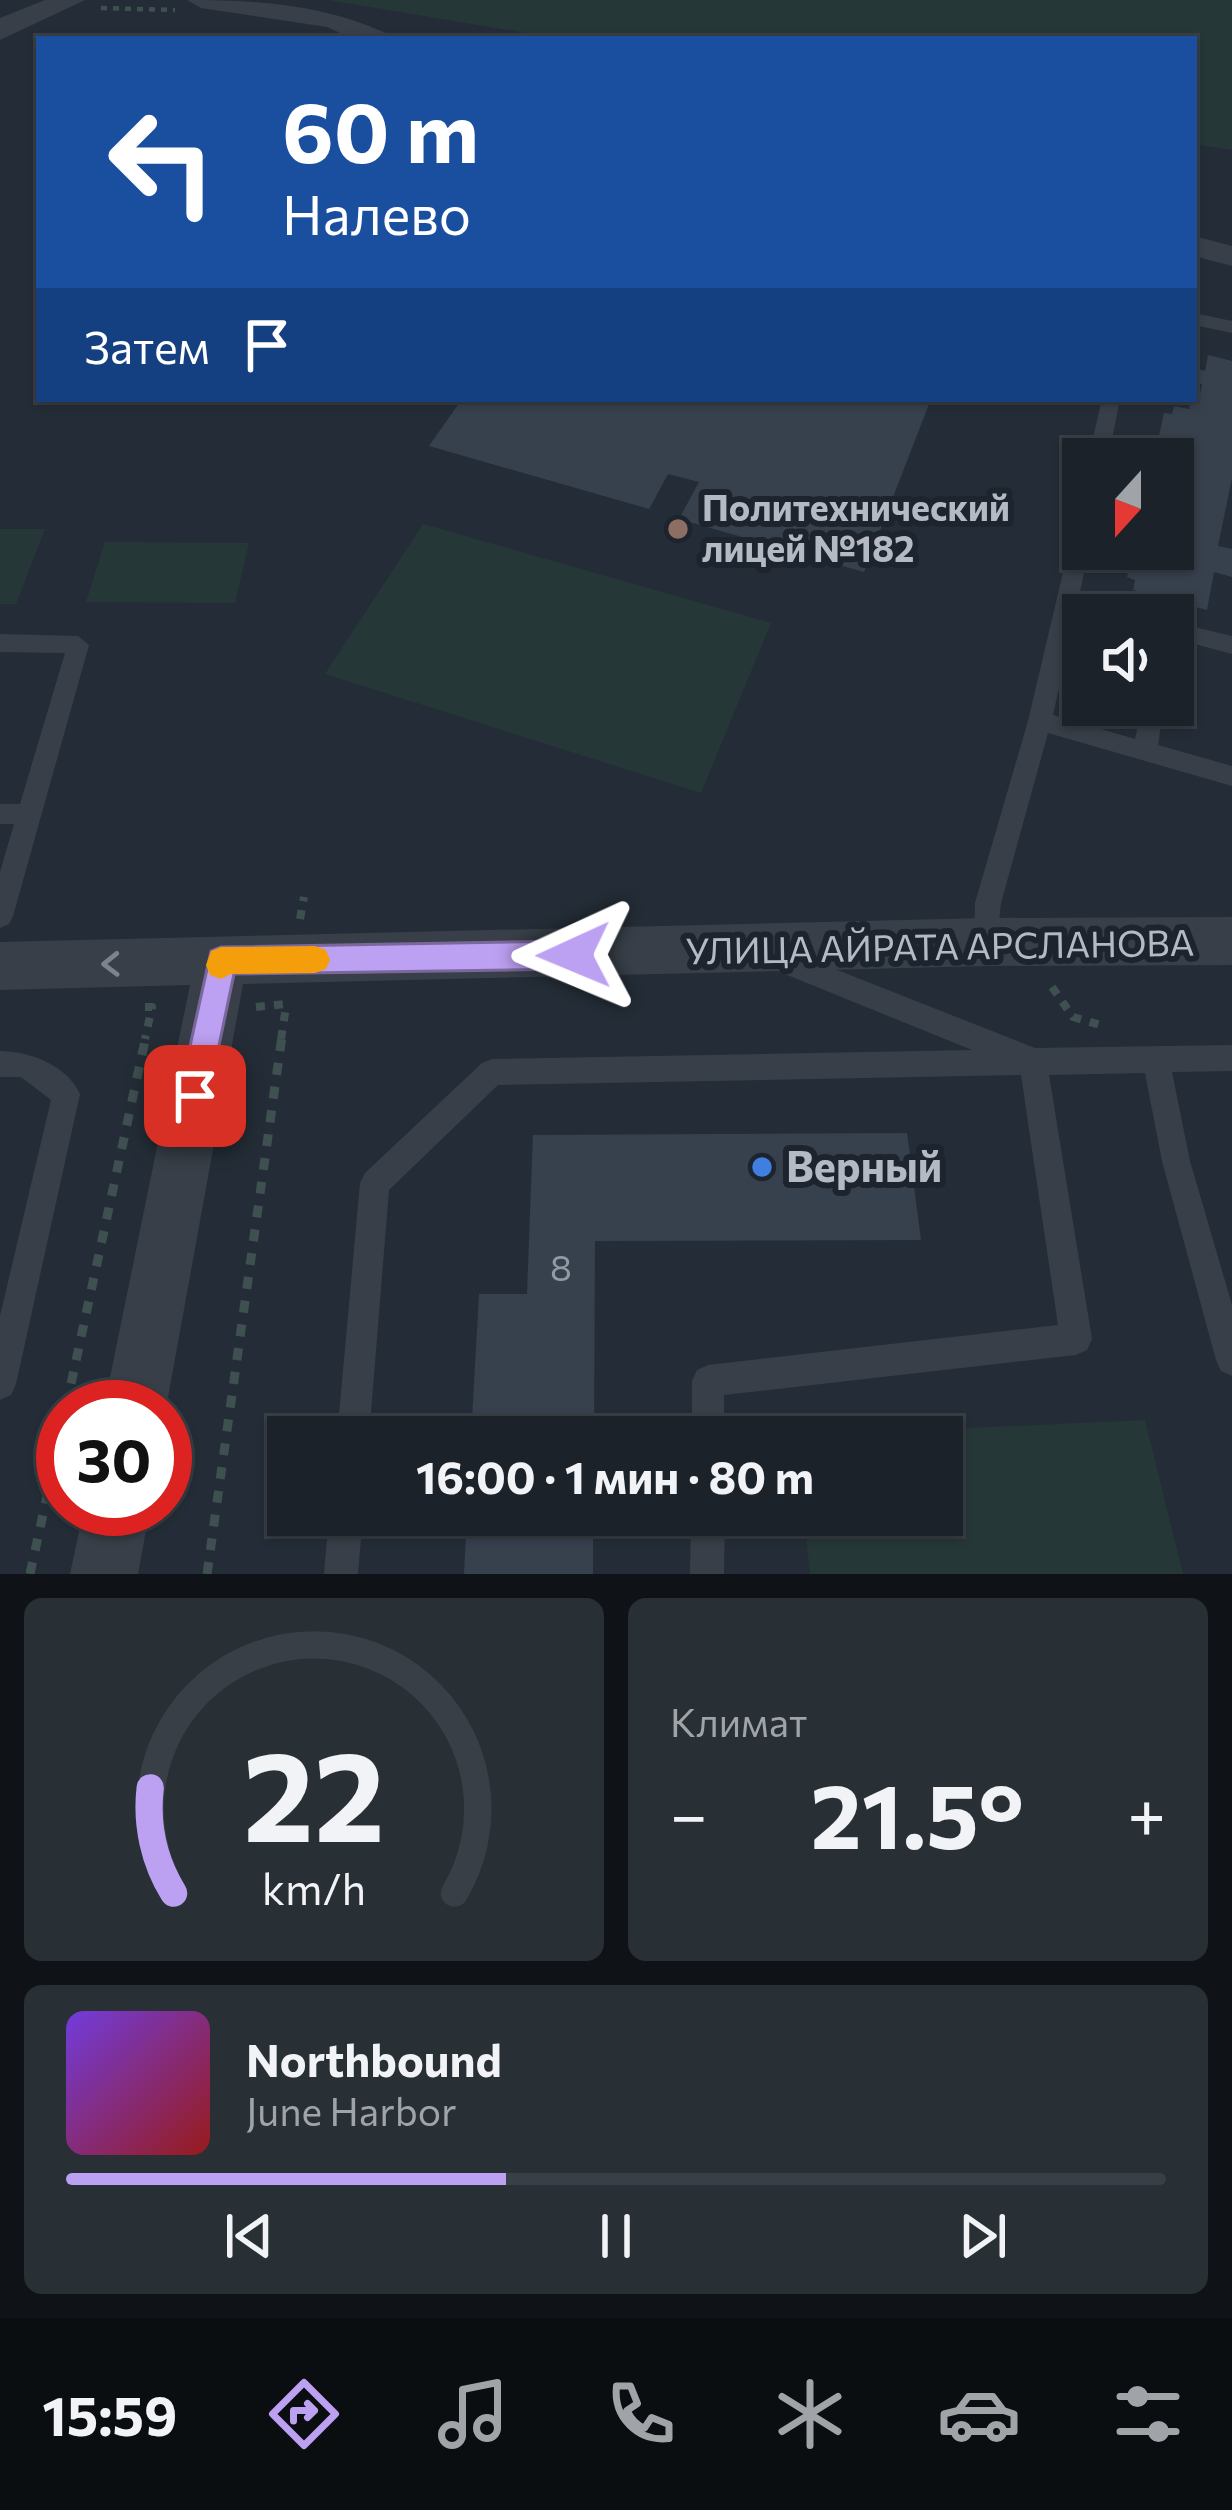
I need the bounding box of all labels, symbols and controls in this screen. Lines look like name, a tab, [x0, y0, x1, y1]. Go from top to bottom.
text: 60 m	[282, 78, 479, 180]
icon: left	[84, 84, 240, 240]
text: Налево	[282, 180, 471, 246]
icon: arrive	[234, 312, 300, 378]
text: Затем	[84, 318, 210, 373]
north arrow	[1062, 438, 1194, 570]
map controls	[1062, 438, 1194, 726]
place label: Политехнический лицей №182	[702, 484, 1010, 569]
marker: Политехнический лицей №182	[665, 516, 691, 542]
button: sound	[1062, 594, 1194, 726]
position arrow	[511, 892, 637, 1018]
street label: УЛИЦА АЙРАТА АРСЛАНОВА	[685, 919, 1195, 971]
one-way arrow	[101, 950, 120, 976]
pin	[144, 1045, 246, 1147]
icon: arrive	[162, 1063, 228, 1129]
place label: Верный	[786, 1139, 942, 1191]
marker: Верный	[749, 1154, 775, 1180]
house number: 8	[550, 1244, 572, 1288]
speed limit sign: 30	[36, 1380, 192, 1536]
text: 16:00 · 1 мин · 80 m	[416, 1448, 814, 1503]
text: Климат	[670, 1697, 807, 1745]
text: 22	[243, 1715, 385, 1868]
text: 21.5°	[810, 1757, 1024, 1868]
text: −	[670, 1772, 708, 1853]
text: +	[1127, 1772, 1166, 1853]
text: km/h	[262, 1860, 366, 1913]
text: Northbound	[246, 2031, 502, 2086]
text: June Harbor	[246, 2086, 457, 2134]
icon: previous	[216, 2203, 282, 2269]
icon: pause	[583, 2203, 649, 2269]
icon: next	[950, 2203, 1016, 2269]
icon: directions	[262, 2372, 346, 2456]
icon: music	[431, 2372, 515, 2456]
icon: phone	[599, 2372, 683, 2456]
icon: climate	[768, 2372, 852, 2456]
icon: car	[937, 2372, 1021, 2456]
icon: filters	[1106, 2372, 1190, 2456]
text: 15:59	[42, 2381, 177, 2447]

